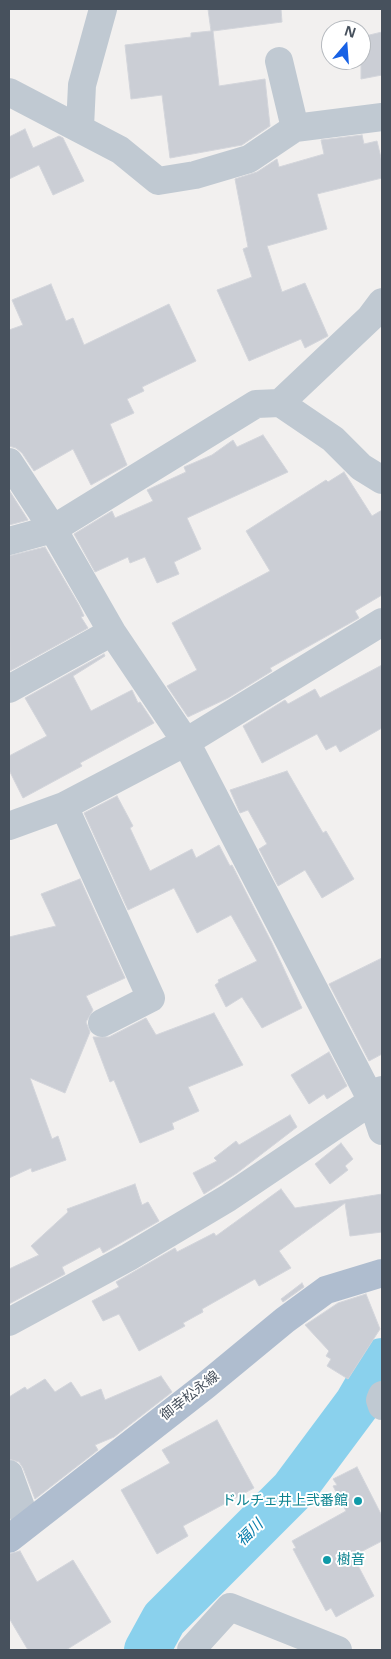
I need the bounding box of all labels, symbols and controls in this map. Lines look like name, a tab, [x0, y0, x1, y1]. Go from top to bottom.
north arrow	[321, 20, 371, 70]
text: N	[342, 20, 359, 42]
street label: 御幸松永線	[157, 1368, 223, 1424]
place label: ドルチェ井上弐番館	[222, 1493, 348, 1509]
marker: ドルチェ井上弐番館	[352, 1495, 364, 1507]
water label: 福川	[233, 1516, 267, 1550]
place label: 樹音	[337, 1552, 365, 1568]
marker: 樹音	[321, 1554, 333, 1566]

